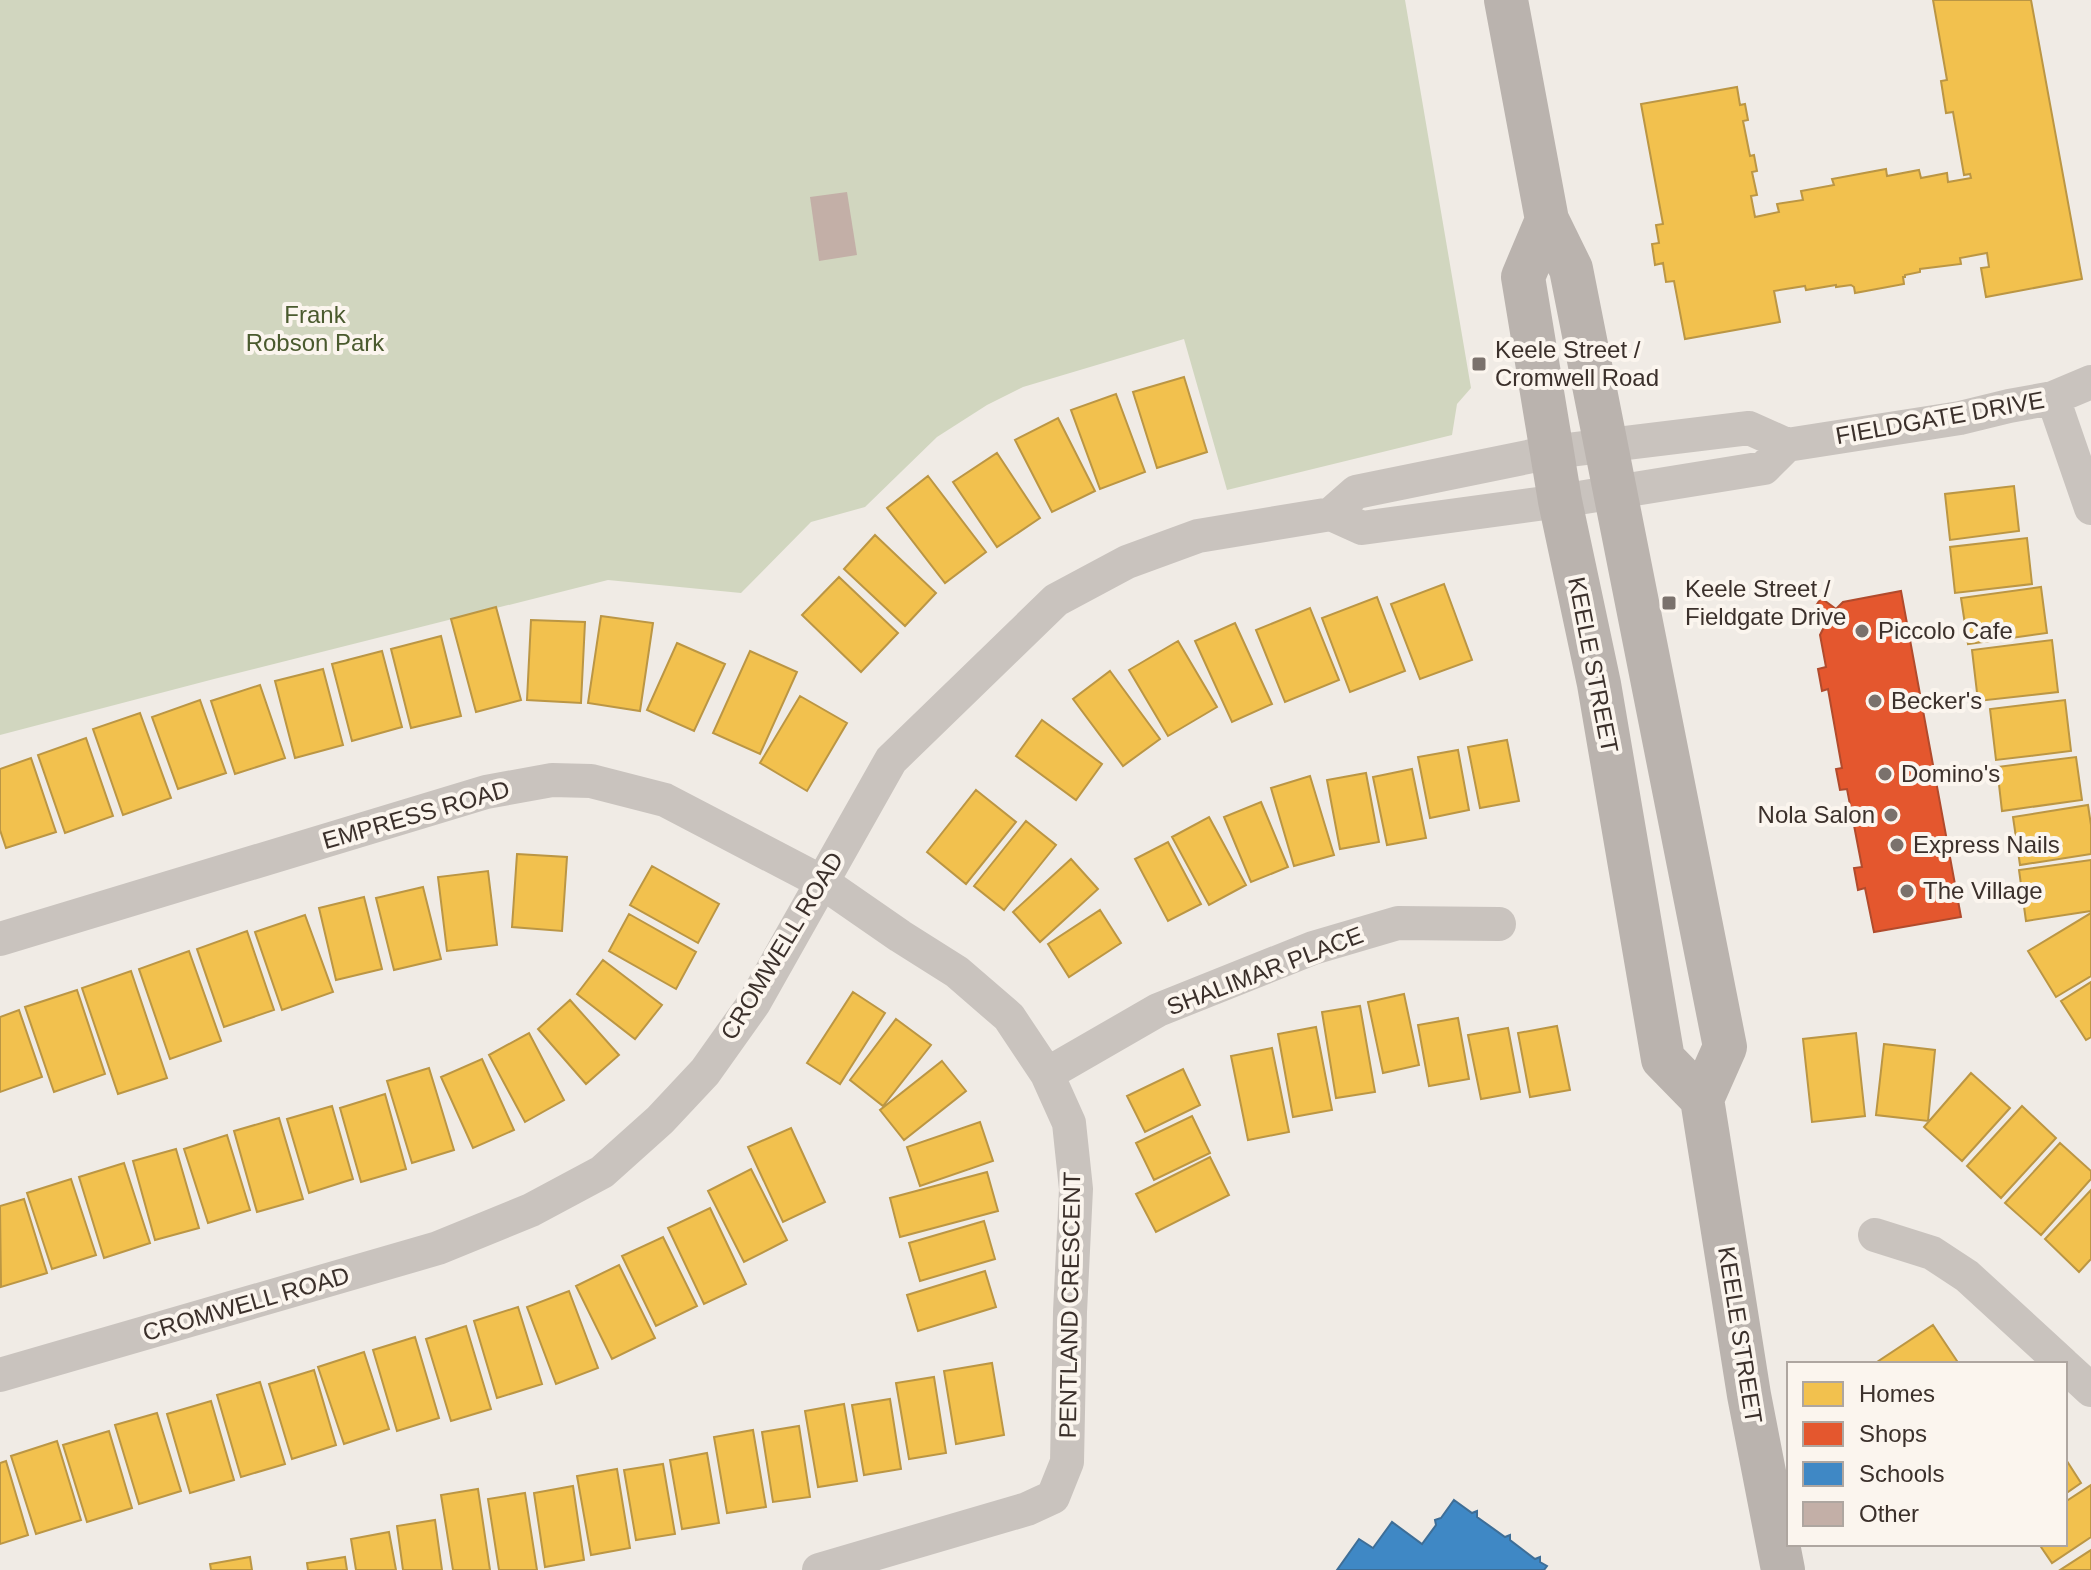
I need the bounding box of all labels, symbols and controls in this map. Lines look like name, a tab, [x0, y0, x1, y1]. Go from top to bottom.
park label: Frank Robson Park	[246, 301, 385, 356]
place label: Keele Street / Cromwell Road	[1495, 336, 1659, 391]
marker: Keele Street / Cromwell Road	[1470, 355, 1488, 373]
street label: FIELDGATE DRIVE	[1833, 386, 2046, 449]
street label: KEELE STREET	[1563, 575, 1624, 756]
place label: Keele Street / Fieldgate Drive	[1685, 575, 1846, 630]
marker: Keele Street / Fieldgate Drive	[1660, 594, 1678, 612]
place label: Piccolo Cafe	[1878, 617, 2013, 644]
marker: Piccolo Cafe	[1853, 622, 1871, 640]
place label: Becker's	[1891, 687, 1982, 714]
marker: Becker's	[1866, 692, 1884, 710]
place label: Domino's	[1901, 760, 2000, 787]
marker: Domino's	[1876, 765, 1894, 783]
street label: EMPRESS ROAD	[319, 775, 513, 854]
place label: Nola Salon	[1758, 801, 1875, 828]
marker: Nola Salon	[1882, 806, 1900, 824]
place label: Express Nails	[1913, 831, 2060, 858]
marker: Express Nails	[1888, 836, 1906, 854]
street label: CROMWELL ROAD	[715, 847, 848, 1044]
place label: The Village	[1923, 877, 2043, 904]
marker: The Village	[1898, 882, 1916, 900]
street label: SHALIMAR PLACE	[1163, 921, 1367, 1020]
street label: PENTLAND CRESCENT	[1054, 1171, 1085, 1439]
street label: KEELE STREET	[1713, 1245, 1768, 1426]
street label: CROMWELL ROAD	[139, 1261, 352, 1346]
legend	[1787, 1362, 2067, 1546]
text: Homes	[1859, 1380, 1935, 1407]
text: Shops	[1859, 1420, 1927, 1447]
text: Schools	[1859, 1460, 1944, 1487]
text: Other	[1859, 1500, 1919, 1527]

